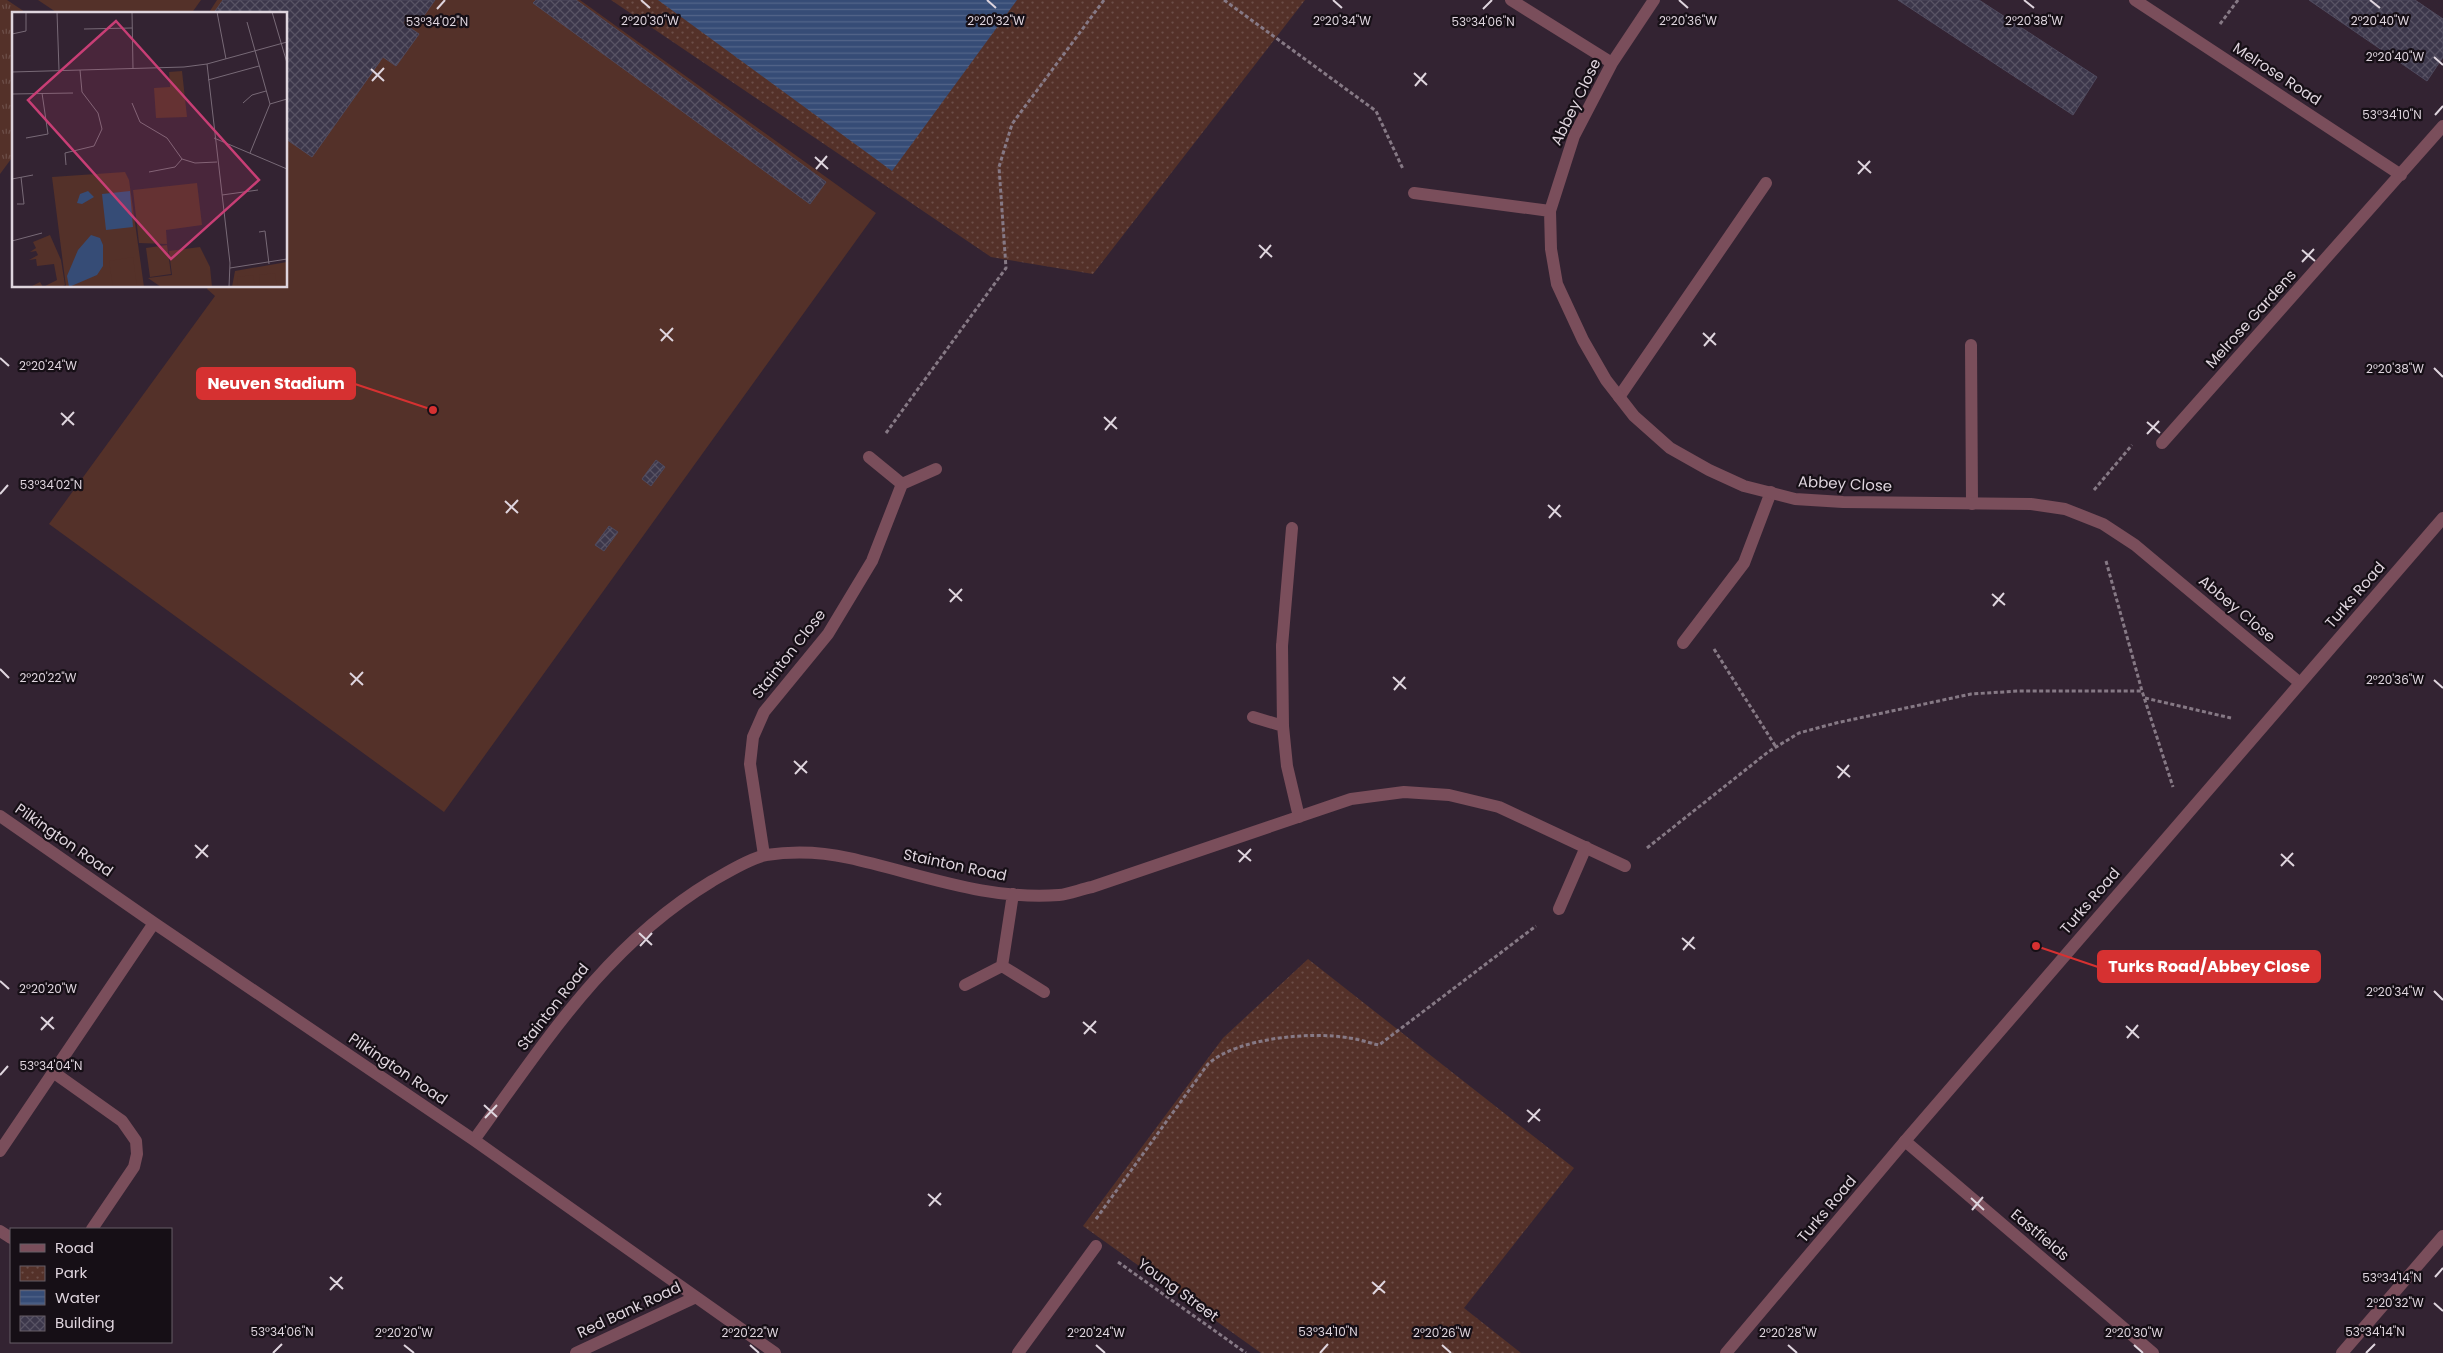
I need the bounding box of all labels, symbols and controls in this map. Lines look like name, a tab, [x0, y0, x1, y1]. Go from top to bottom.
inset map	[12, 12, 288, 288]
text: 2°20'30"W	[621, 12, 679, 29]
text: 2°20'32"W	[967, 12, 1025, 29]
text: 2°20'34"W	[1313, 12, 1371, 29]
text: 2°20'36"W	[1659, 12, 1717, 29]
text: 2°20'38"W	[2005, 12, 2063, 29]
text: 2°20'40"W	[2351, 12, 2410, 29]
text: 53°34'02"N	[406, 13, 468, 30]
text: 53°34'06"N	[1451, 13, 1515, 30]
street label: Melrose Road	[2229, 37, 2325, 110]
text: 2°20'40"W	[2366, 48, 2425, 65]
street label: Abbey Close	[1545, 55, 1606, 149]
text: 53°34'10"N	[2362, 106, 2422, 123]
street label: Melrose Gardens	[2200, 265, 2301, 373]
text: 2°20'24"W	[19, 357, 77, 374]
text: 2°20'38"W	[2366, 360, 2424, 377]
callout: Neuven Stadium	[197, 368, 355, 399]
text: Neuven Stadium	[207, 372, 345, 395]
street label: Abbey Close	[1797, 471, 1893, 496]
text: 53°34'02"N	[20, 476, 82, 493]
street label: Turks Road	[2320, 557, 2389, 632]
street label: Abbey Close	[2195, 570, 2280, 647]
street label: Stainton Close	[747, 605, 830, 703]
text: 2°20'22"W	[19, 669, 77, 686]
text: 2°20'36"W	[2366, 671, 2424, 688]
street label: Pilkington Road	[11, 798, 117, 881]
street label: Stainton Road	[901, 843, 1009, 886]
street label: Turks Road	[2055, 863, 2124, 938]
callout: Turks Road/Abbey Close	[2098, 951, 2320, 982]
text: Turks Road/Abbey Close	[2108, 955, 2310, 978]
street label: Stainton Road	[512, 959, 593, 1055]
text: 2°20'20"W	[19, 980, 77, 997]
text: 2°20'34"W	[2366, 983, 2424, 1000]
street label: Pilkington Road	[345, 1028, 452, 1109]
text: 53°34'04"N	[19, 1057, 83, 1074]
street label: Turks Road	[1792, 1171, 1861, 1247]
street label: Eastfields	[2006, 1204, 2074, 1265]
legend	[10, 1228, 172, 1343]
text: Road	[55, 1237, 94, 1258]
street label: Young Street	[1133, 1253, 1223, 1326]
text: Park	[55, 1262, 87, 1283]
text: 53°34'14"N	[2362, 1269, 2422, 1286]
street label: Red Bank Road	[573, 1276, 684, 1343]
text: Water	[55, 1287, 101, 1308]
text: 2°20'32"W	[2366, 1294, 2424, 1311]
text: Building	[55, 1312, 115, 1333]
text: 53°34'06"N	[250, 1323, 314, 1340]
text: 53°34'10"N	[1298, 1323, 1358, 1340]
text: 53°34'14"N	[2345, 1323, 2405, 1340]
text: 2°20'20"W	[375, 1324, 433, 1341]
text: 2°20'22"W	[721, 1324, 779, 1341]
text: 2°20'24"W	[1067, 1324, 1125, 1341]
text: 2°20'26"W	[1413, 1324, 1471, 1341]
text: 2°20'28"W	[1759, 1324, 1817, 1341]
text: 2°20'30"W	[2105, 1324, 2163, 1341]

